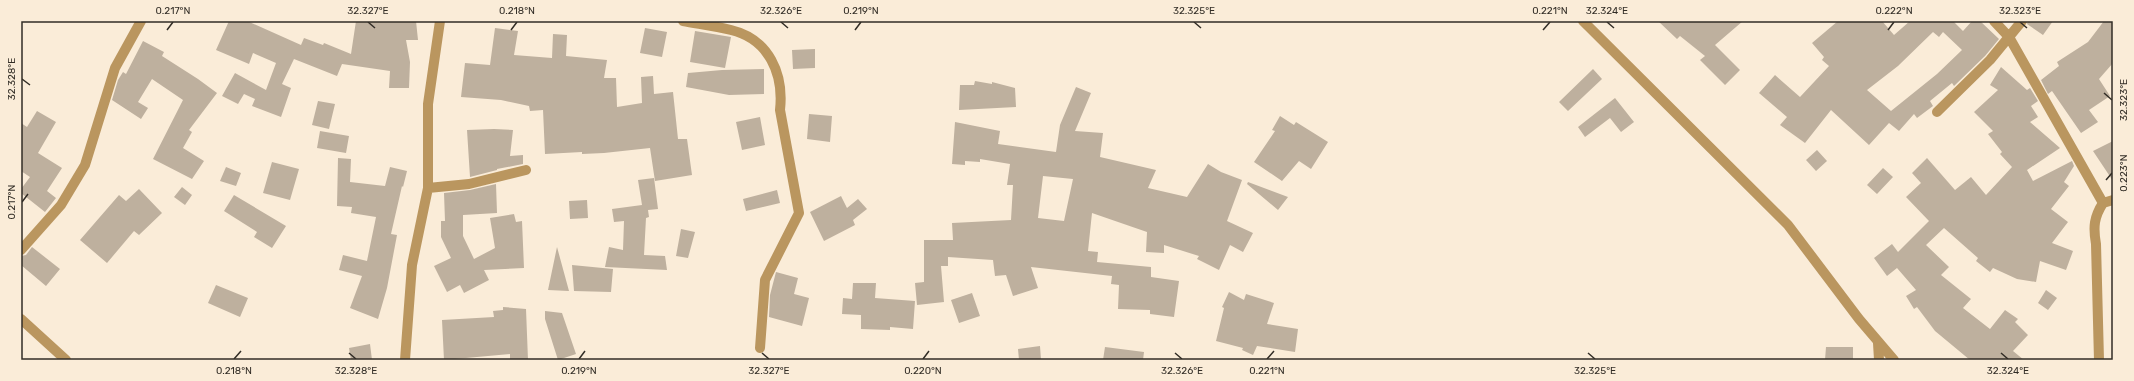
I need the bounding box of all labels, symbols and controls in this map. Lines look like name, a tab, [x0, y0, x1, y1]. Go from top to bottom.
text: 0.217°N	[156, 5, 190, 17]
text: 32.327°E	[347, 5, 389, 17]
text: 0.218°N	[499, 5, 535, 17]
text: 32.326°E	[760, 5, 802, 17]
text: 0.219°N	[843, 5, 879, 17]
text: 32.325°E	[1173, 5, 1215, 17]
text: 0.221°N	[1532, 5, 1568, 17]
text: 32.324°E	[1586, 5, 1628, 17]
text: 0.222°N	[1875, 5, 1913, 17]
text: 32.323°E	[1999, 5, 2041, 17]
text: 32.328°E	[6, 58, 18, 100]
text: 32.323°E	[2118, 79, 2130, 121]
text: 0.223°N	[2118, 154, 2130, 192]
text: 0.217°N	[6, 185, 18, 219]
text: 0.218°N	[216, 365, 252, 377]
text: 32.328°E	[335, 365, 377, 377]
text: 0.219°N	[561, 365, 597, 377]
text: 32.327°E	[748, 365, 790, 377]
text: 0.220°N	[904, 365, 942, 377]
text: 32.326°E	[1161, 365, 1203, 377]
text: 0.221°N	[1249, 365, 1285, 377]
text: 32.325°E	[1574, 365, 1616, 377]
text: 32.324°E	[1987, 365, 2029, 377]

